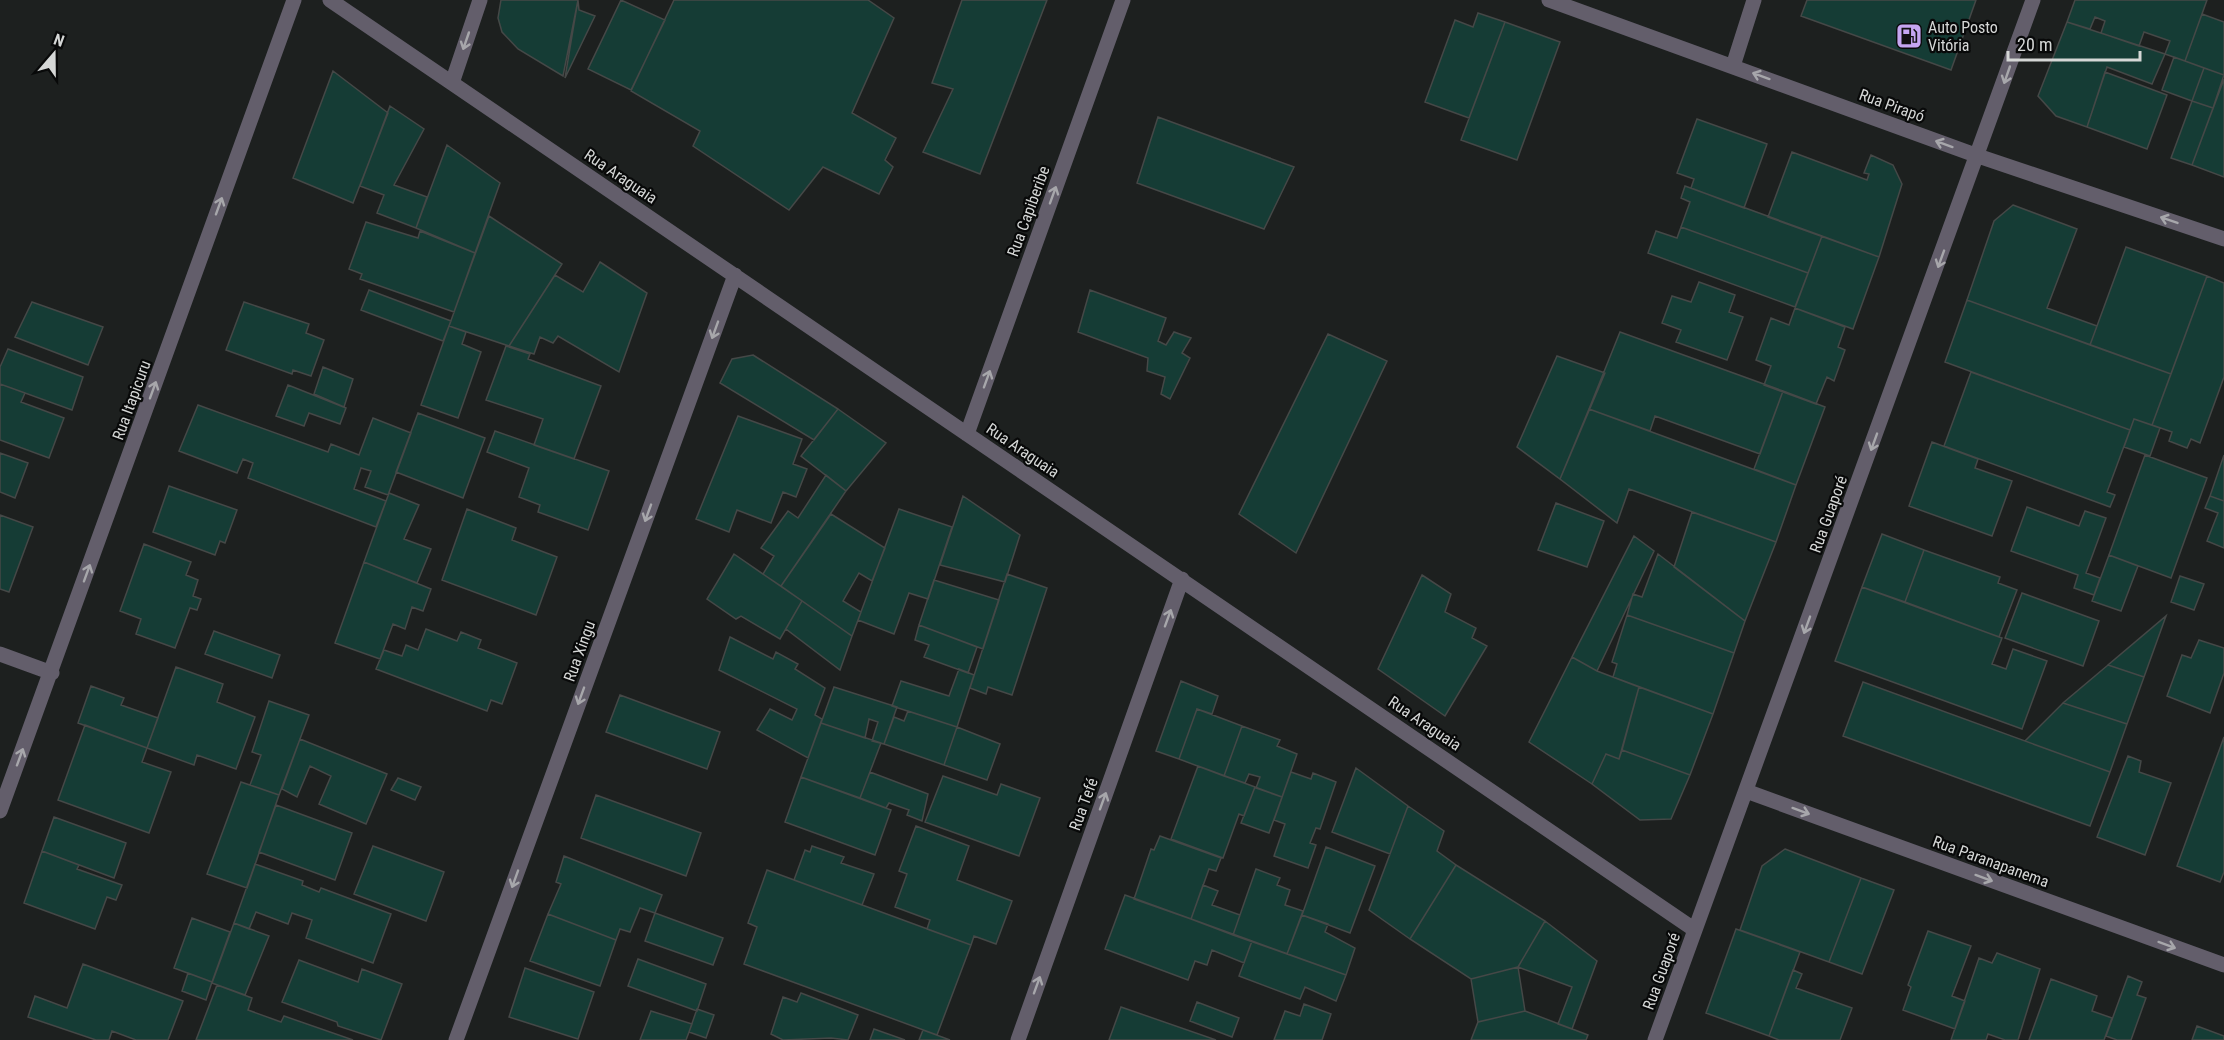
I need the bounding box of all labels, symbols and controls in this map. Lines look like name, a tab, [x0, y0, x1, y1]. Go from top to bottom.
place label: Auto Posto Vitória	[1928, 18, 1998, 55]
fuel station icon: Auto Posto Vitória	[1894, 21, 1924, 51]
north arrow	[24, 24, 84, 84]
scale bar	[2008, 24, 2140, 62]
text: N	[51, 30, 67, 51]
one-way arrow	[460, 32, 471, 50]
text: 20 m	[2017, 34, 2052, 55]
one-way arrow	[2000, 65, 2011, 84]
one-way arrow	[1752, 70, 1771, 81]
street label: Rua Pirapó	[1857, 85, 1927, 126]
one-way arrow	[1935, 137, 1954, 148]
street label: Rua Araguaia	[581, 145, 661, 208]
street label: Rua Capiberibe	[1003, 163, 1054, 259]
one-way arrow	[1049, 186, 1060, 205]
one-way arrow	[215, 198, 226, 216]
one-way arrow	[2160, 214, 2179, 225]
one-way arrow	[1934, 249, 1945, 267]
one-way arrow	[708, 320, 719, 339]
street label: Rua Itapicuru	[108, 358, 155, 443]
one-way arrow	[983, 370, 994, 389]
one-way arrow	[149, 381, 160, 400]
street label: Rua Araguaia	[983, 419, 1063, 482]
one-way arrow	[1867, 432, 1878, 450]
street label: Rua Guaporé	[1806, 473, 1851, 555]
one-way arrow	[642, 503, 653, 522]
one-way arrow	[83, 565, 94, 583]
one-way arrow	[1164, 609, 1175, 627]
one-way arrow	[1800, 615, 1811, 634]
street label: Rua Xingu	[560, 618, 599, 684]
one-way arrow	[575, 686, 586, 705]
street label: Rua Araguaia	[1385, 692, 1465, 755]
one-way arrow	[16, 748, 27, 766]
street label: Rua Tefé	[1065, 775, 1102, 833]
one-way arrow	[1098, 792, 1109, 811]
one-way arrow	[1791, 807, 1810, 818]
street label: Rua Paranapanema	[1930, 832, 2051, 891]
one-way arrow	[508, 870, 519, 888]
one-way arrow	[1974, 873, 1993, 884]
street label: Rua Guaporé	[1639, 930, 1684, 1012]
one-way arrow	[2157, 940, 2176, 951]
one-way arrow	[1033, 976, 1044, 995]

